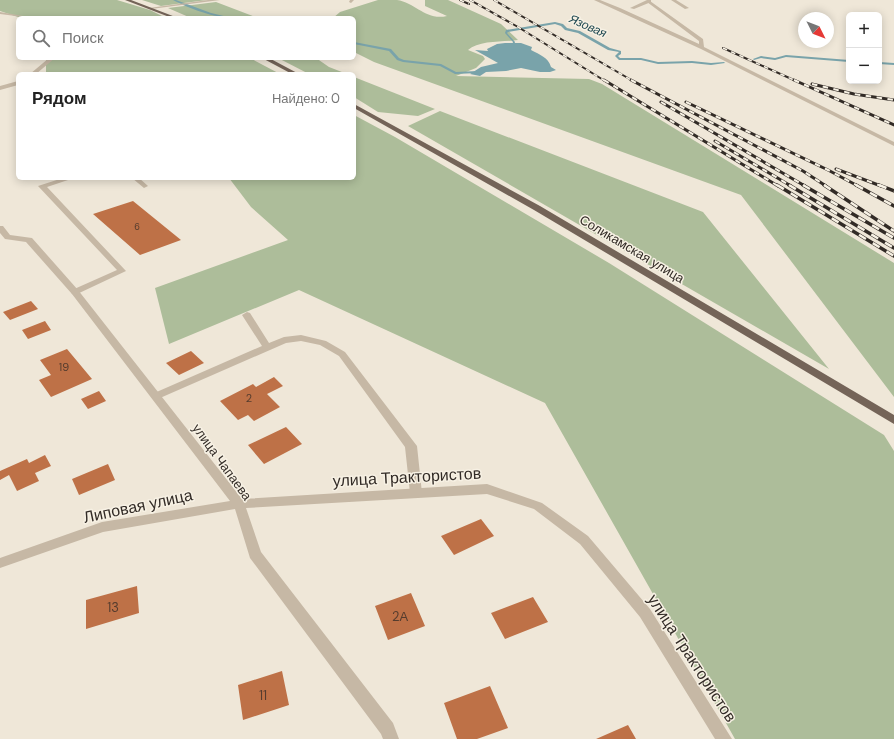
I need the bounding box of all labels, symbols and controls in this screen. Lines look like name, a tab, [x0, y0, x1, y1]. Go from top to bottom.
water label: Язовая	[566, 10, 610, 42]
north arrow	[798, 12, 834, 48]
map controls	[846, 12, 882, 84]
button: +	[846, 12, 882, 48]
search box	[16, 16, 356, 60]
icon: search	[30, 27, 52, 49]
text: Поиск	[62, 28, 104, 48]
button: −	[846, 48, 882, 84]
text: Рядом	[32, 87, 87, 109]
text: Найдено: 0	[272, 90, 340, 107]
street label: Соликамская улица	[577, 211, 688, 287]
house number: 6	[134, 221, 140, 233]
house number: 19	[59, 360, 69, 374]
house number: 2	[246, 391, 252, 405]
street label: улица Чапаева	[188, 420, 256, 504]
street label: улица Трактористов	[332, 463, 482, 491]
street label: Липовая улица	[81, 484, 195, 528]
street label: улица Трактористов	[643, 590, 741, 726]
house number: 13	[107, 599, 119, 616]
house number: 2А	[392, 608, 408, 625]
house number: 11	[259, 687, 267, 704]

